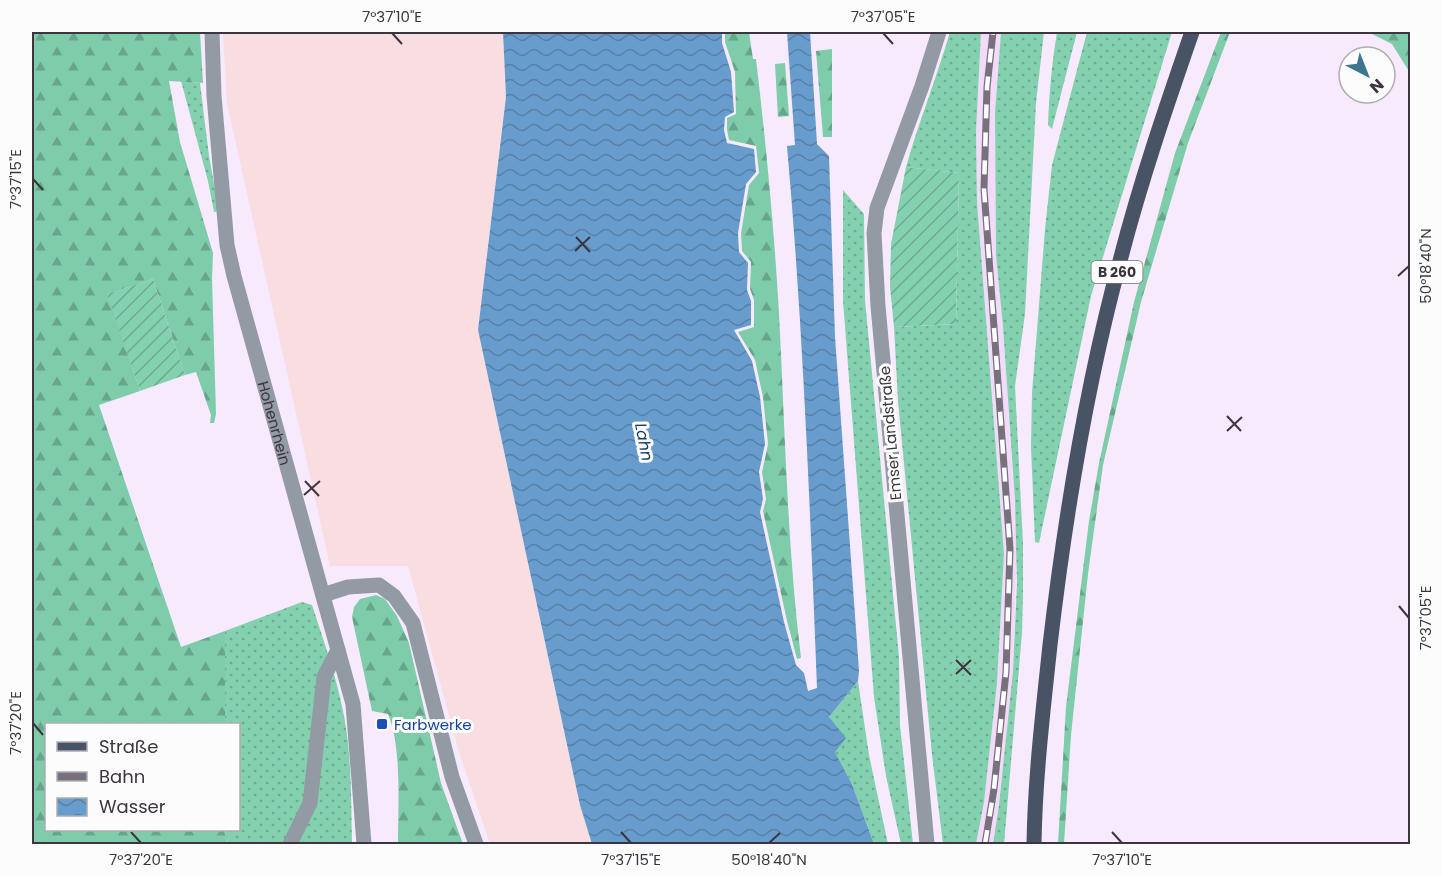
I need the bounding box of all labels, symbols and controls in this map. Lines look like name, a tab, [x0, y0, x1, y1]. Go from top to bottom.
text: 7°37'10"E	[362, 6, 422, 27]
text: 7°37'05"E	[851, 6, 915, 27]
north arrow	[1337, 45, 1397, 105]
text: N	[1365, 73, 1389, 98]
text: 7°37'15"E	[5, 149, 26, 209]
text: 50°18'40"N	[1415, 228, 1436, 304]
road number: B 260	[1092, 261, 1142, 283]
street label: Emser Landstraße	[874, 365, 906, 501]
street label: Hohenrhein	[253, 379, 297, 467]
water label: Lahn	[629, 421, 659, 463]
text: 7°37'05"E	[1415, 586, 1436, 650]
text: 7°37'20"E	[5, 691, 26, 755]
place label: Farbwerke	[394, 714, 472, 735]
marker: Farbwerke	[375, 717, 389, 731]
legend	[45, 723, 240, 831]
text: Straße	[99, 734, 158, 759]
text: Bahn	[99, 764, 145, 789]
text: Wasser	[99, 794, 166, 819]
text: 7°37'20"E	[109, 849, 173, 870]
text: 7°37'15"E	[601, 849, 661, 870]
text: 50°18'40"N	[731, 849, 807, 870]
text: 7°37'10"E	[1092, 849, 1152, 870]

